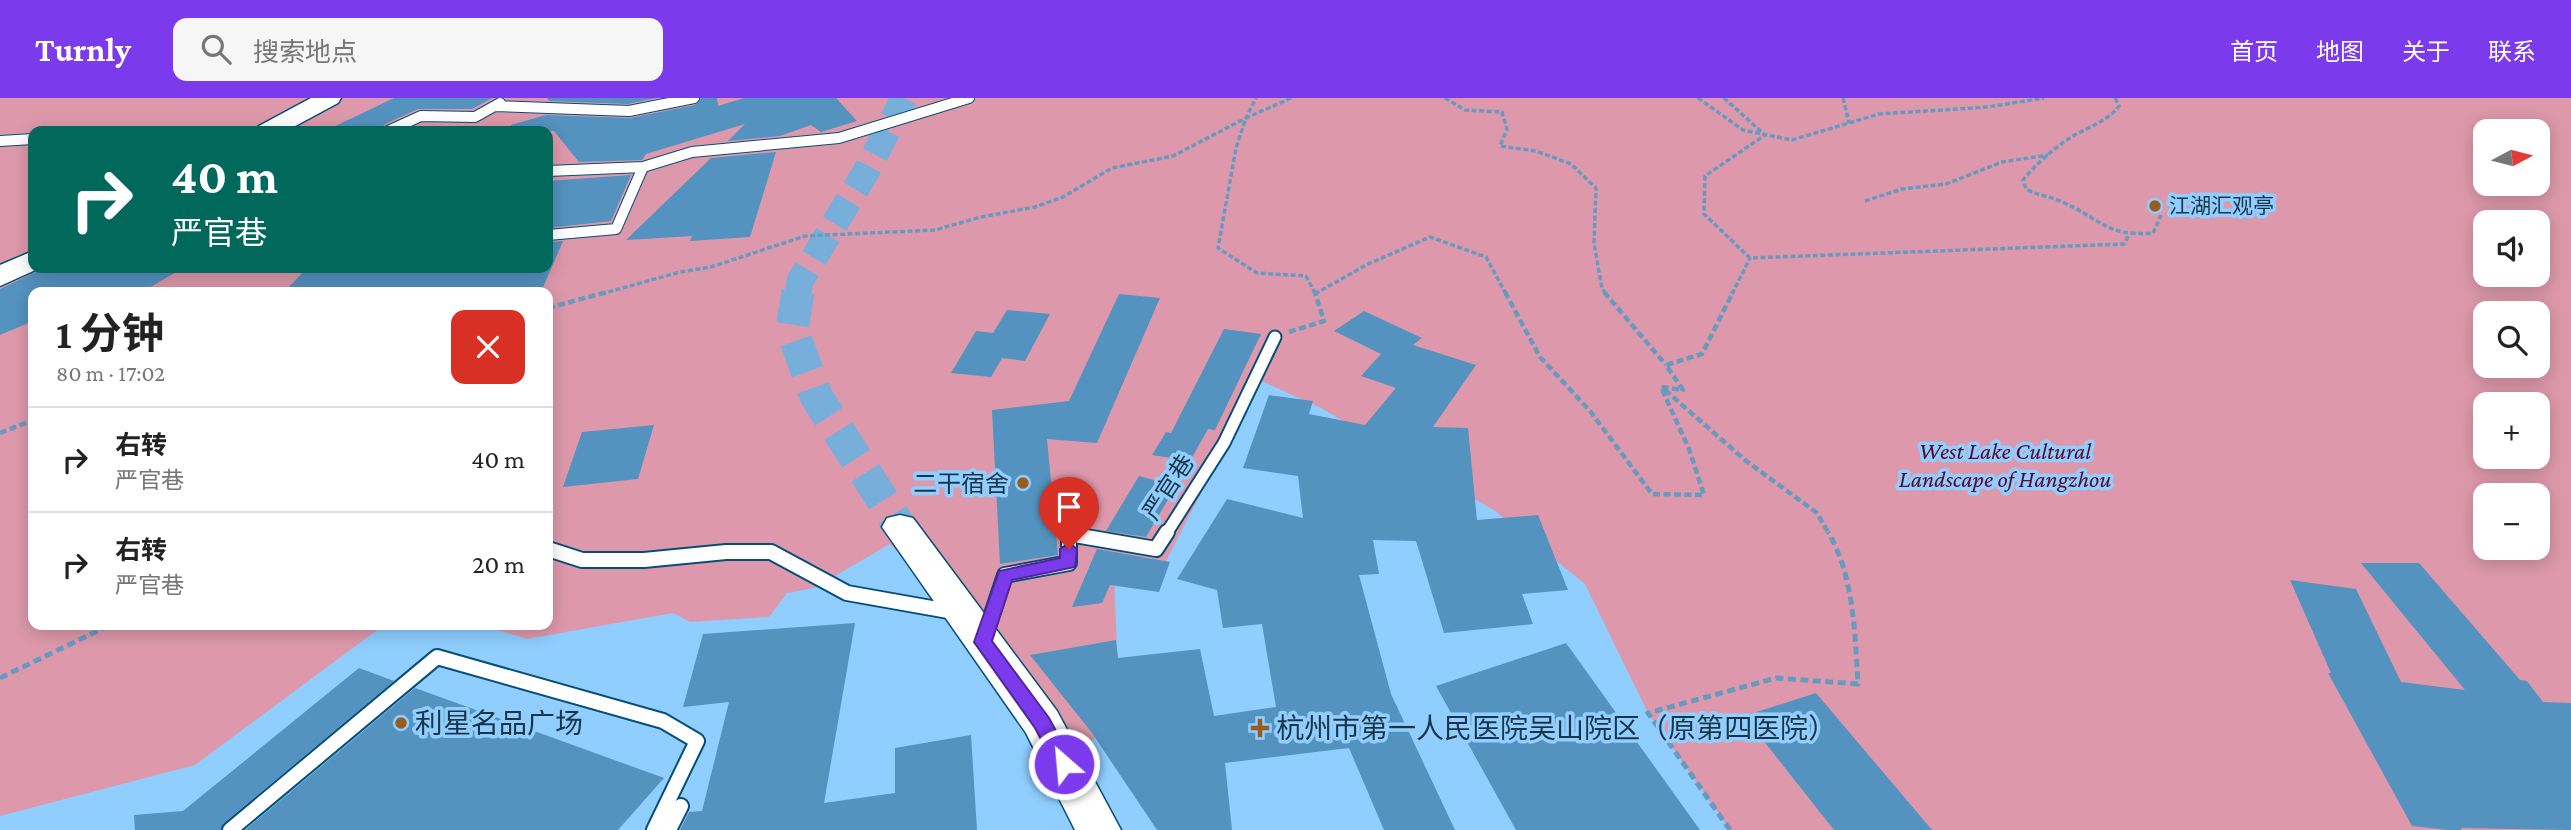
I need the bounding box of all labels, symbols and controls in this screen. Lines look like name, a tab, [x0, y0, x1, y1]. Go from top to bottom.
search box	[173, 18, 663, 81]
icon: search	[197, 30, 235, 68]
text: Turnly	[35, 31, 131, 68]
text: 搜索地点	[253, 38, 357, 67]
text: 首页	[2230, 38, 2278, 65]
text: 地图	[2316, 38, 2364, 65]
text: 关于	[2402, 38, 2450, 65]
text: 联系	[2488, 38, 2536, 65]
north arrow	[2473, 119, 2550, 196]
map controls	[2473, 119, 2550, 560]
text: 40 m	[171, 149, 278, 204]
icon: right	[56, 154, 147, 245]
place label: 江湖汇观亭	[2169, 194, 2274, 218]
marker: 江湖汇观亭	[2147, 198, 2163, 214]
button: sound	[2473, 210, 2550, 287]
text: 严官巷	[171, 215, 267, 251]
button: search	[2473, 301, 2550, 378]
text: 1 分钟	[56, 310, 164, 357]
button: close	[451, 310, 525, 384]
text: 80 m · 17:02	[56, 360, 165, 386]
button: +	[2473, 392, 2550, 469]
text: 右转	[115, 431, 167, 460]
park label: West Lake Cultural Landscape of Hangzhou	[1899, 437, 2111, 492]
icon: right	[56, 441, 94, 479]
text: 40 m	[471, 445, 525, 474]
street label: 严官巷	[1137, 449, 1199, 525]
text: 严官巷	[115, 467, 184, 493]
place label: 二干宿舍	[913, 470, 1009, 497]
marker: 二干宿舍	[1015, 475, 1031, 491]
pin	[1039, 477, 1099, 549]
button: −	[2473, 483, 2550, 560]
icon: arrive	[1050, 488, 1088, 526]
text: 右转	[115, 536, 167, 565]
icon: right	[56, 546, 94, 584]
text: 20 m	[472, 550, 525, 579]
text: 严官巷	[115, 572, 184, 598]
place label: 利星名品广场	[415, 708, 583, 739]
place label: 杭州市第一人民医院吴山院区（原第四医院）	[1276, 713, 1836, 744]
marker: 利星名品广场	[393, 715, 409, 731]
marker: 杭州市第一人民医院吴山院区（原第四医院）	[1250, 718, 1270, 738]
position arrow	[1027, 727, 1101, 801]

